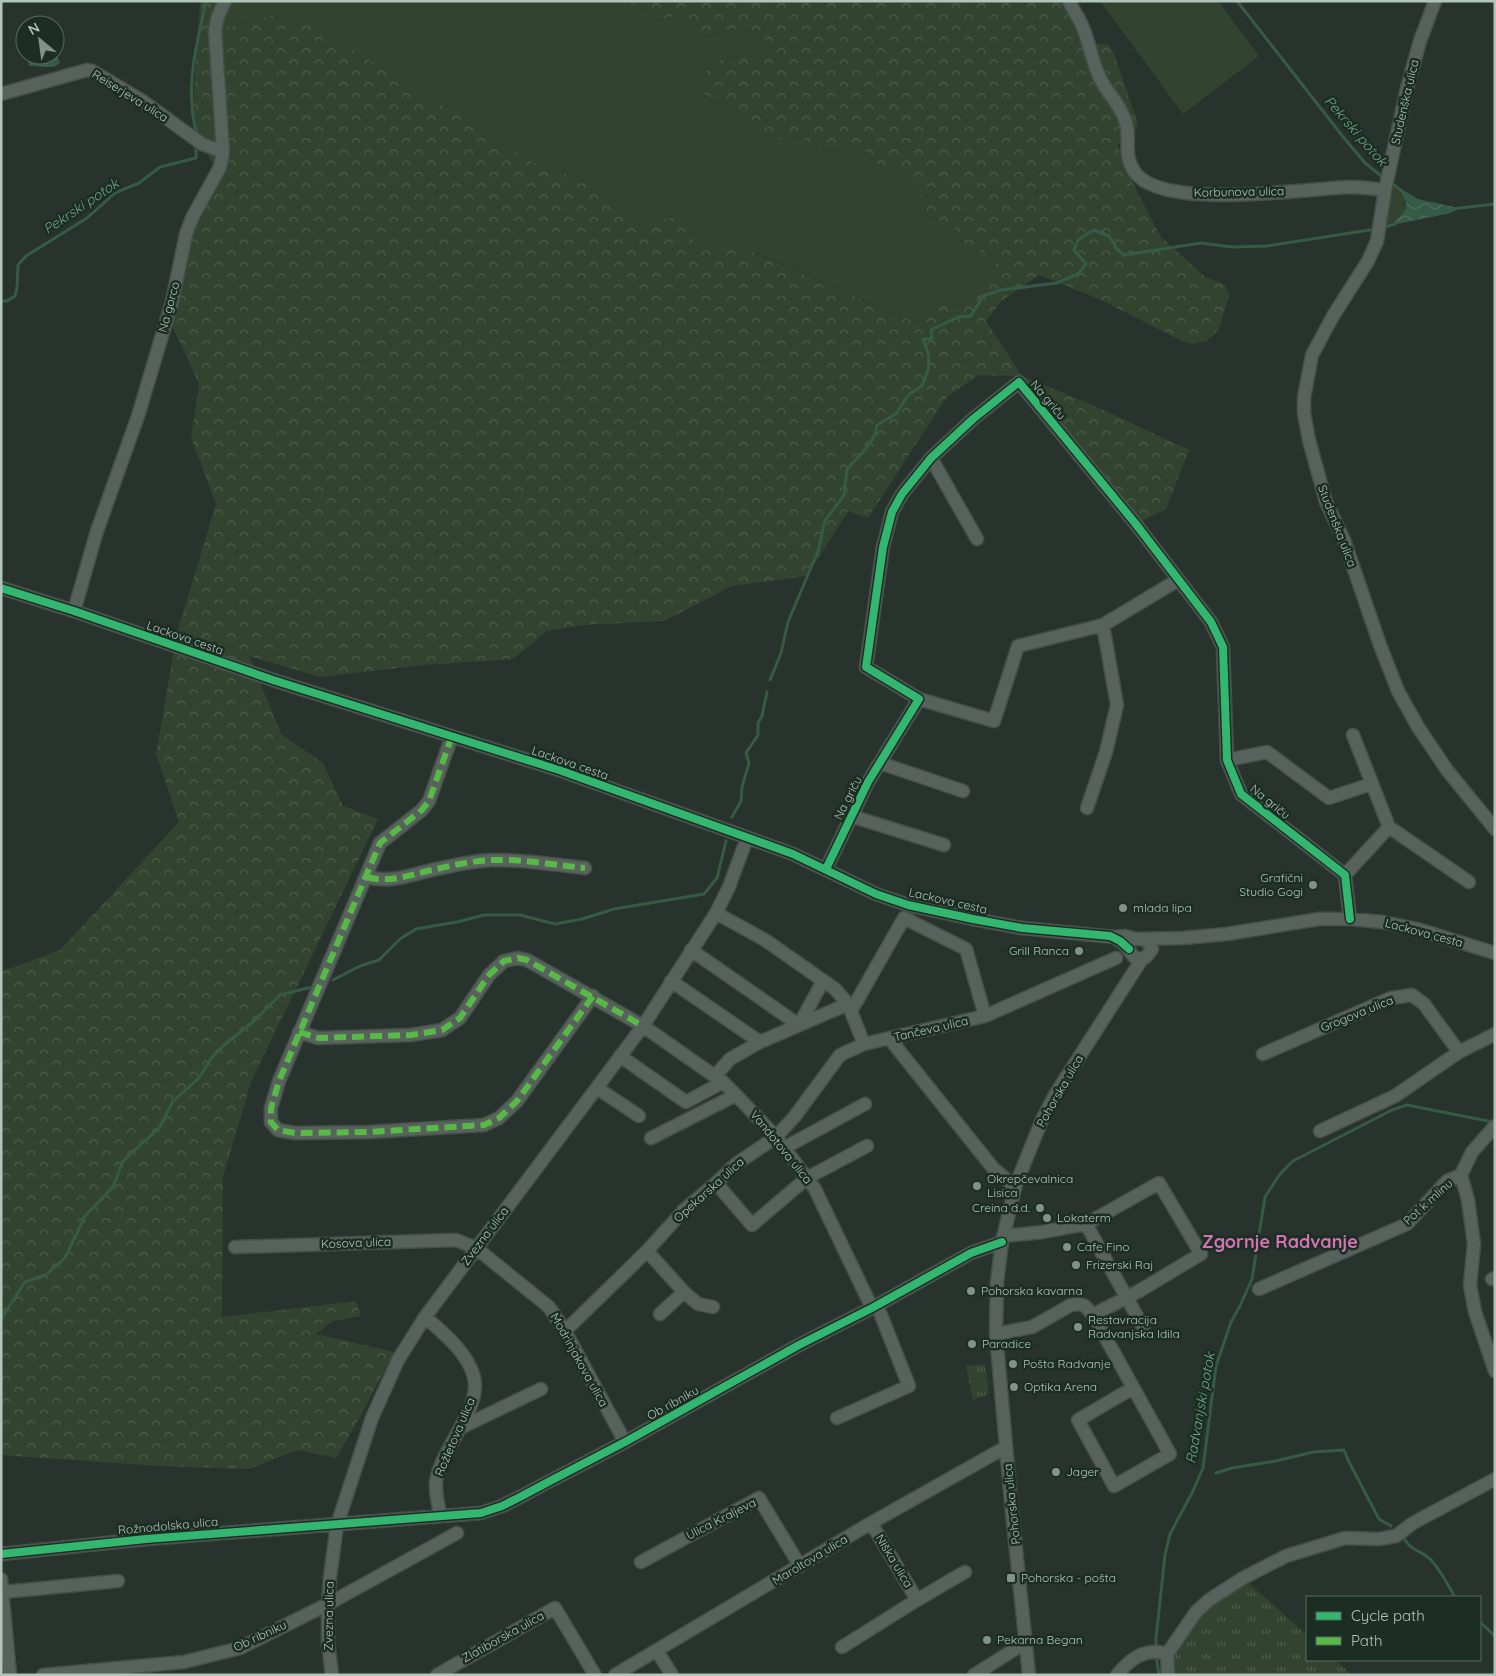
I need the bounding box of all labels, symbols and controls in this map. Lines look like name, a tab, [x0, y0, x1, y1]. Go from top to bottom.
north arrow	[15, 15, 65, 65]
text: N	[25, 18, 43, 39]
street label: Studenška ulica	[1387, 58, 1422, 146]
street label: Reiserjeva ulica	[90, 66, 171, 125]
water label: Pekrski potok	[1321, 92, 1392, 171]
water label: Pekrski potok	[40, 173, 124, 238]
street label: Korbunova ulica	[1194, 183, 1284, 200]
street label: Na gorco	[155, 280, 182, 334]
street label: Na griču	[1028, 377, 1069, 423]
street label: Studenška ulica	[1315, 483, 1360, 569]
street label: Lackova cesta	[145, 617, 225, 658]
street label: Lackova cesta	[530, 742, 610, 783]
street label: Na griču	[830, 773, 865, 822]
street label: Na griču	[1247, 781, 1293, 822]
place label: Grafični Studio Gogi	[1239, 870, 1303, 899]
marker: Grafični Studio Gogi	[1307, 879, 1319, 891]
street label: Lackova cesta	[907, 884, 989, 917]
place label: mlada lipa	[1133, 900, 1192, 915]
marker: mlada lipa	[1117, 902, 1129, 914]
street label: Lackova cesta	[1384, 915, 1465, 950]
place label: Grill Ranca	[1009, 943, 1069, 958]
marker: Grill Ranca	[1073, 945, 1085, 957]
street label: Grogova ulica	[1318, 992, 1395, 1035]
street label: Tančeva ulica	[892, 1013, 969, 1044]
street label: Pohorska ulica	[1033, 1052, 1086, 1130]
street label: Vandotova ulica	[747, 1107, 816, 1186]
street label: Opekarska ulica	[670, 1154, 747, 1225]
place label: Okrepčevalnica Lisica	[987, 1171, 1073, 1200]
street label: Pot k mlinu	[1400, 1176, 1455, 1228]
marker: Okrepčevalnica Lisica	[971, 1180, 983, 1192]
place label: Creina d.d.	[972, 1200, 1030, 1215]
marker: Creina d.d.	[1034, 1202, 1046, 1214]
street label: Zvezna ulica	[458, 1203, 512, 1268]
place label: Lokaterm	[1057, 1210, 1111, 1225]
marker: Lokaterm	[1041, 1212, 1053, 1224]
district label: Zgornje Radvanje	[1202, 1230, 1358, 1253]
street label: Kosova ulica	[321, 1234, 391, 1251]
place label: Cafe Fino	[1077, 1239, 1130, 1254]
marker: Cafe Fino	[1061, 1241, 1073, 1253]
place label: Frizerski Raj	[1086, 1257, 1153, 1272]
marker: Frizerski Raj	[1070, 1259, 1082, 1271]
place label: Pohorska kavarna	[981, 1283, 1082, 1298]
marker: Pohorska kavarna	[965, 1285, 977, 1297]
street label: Modrinjakova ulica	[547, 1310, 611, 1409]
place label: Restavracija Radvanjska Idila	[1088, 1312, 1180, 1341]
marker: Restavracija Radvanjska Idila	[1072, 1321, 1084, 1333]
place label: Paradice	[982, 1336, 1031, 1351]
marker: Paradice	[966, 1338, 978, 1350]
water label: Radvanjski potok	[1181, 1350, 1219, 1465]
place label: Pošta Radvanje	[1023, 1356, 1111, 1371]
marker: Pošta Radvanje	[1007, 1358, 1019, 1370]
place label: Optika Arena	[1024, 1379, 1097, 1394]
marker: Optika Arena	[1008, 1381, 1020, 1393]
street label: Ob ribniku	[644, 1382, 701, 1423]
street label: Rožletova ulica	[431, 1395, 478, 1478]
street label: Pohorska ulica	[1000, 1463, 1023, 1545]
place label: Jager	[1066, 1464, 1099, 1479]
marker: Jager	[1050, 1466, 1062, 1478]
street label: Ulica Kraljeva	[683, 1494, 758, 1543]
street label: Rožnodolska ulica	[117, 1514, 219, 1537]
street label: Maroltova ulica	[769, 1531, 850, 1588]
street label: Niška ulica	[873, 1531, 916, 1590]
place label: Pohorska - pošta	[1021, 1570, 1116, 1585]
marker: Pohorska - pošta	[1005, 1572, 1017, 1584]
street label: Zvezna ulica	[320, 1581, 337, 1651]
legend	[1306, 1596, 1481, 1661]
text: Cycle path	[1351, 1606, 1425, 1625]
street label: Zlatiborska ulica	[459, 1608, 547, 1665]
street label: Ob ribniku	[231, 1617, 289, 1654]
text: Path	[1351, 1631, 1383, 1650]
place label: Pekarna Began	[997, 1632, 1083, 1647]
marker: Pekarna Began	[981, 1634, 993, 1646]

